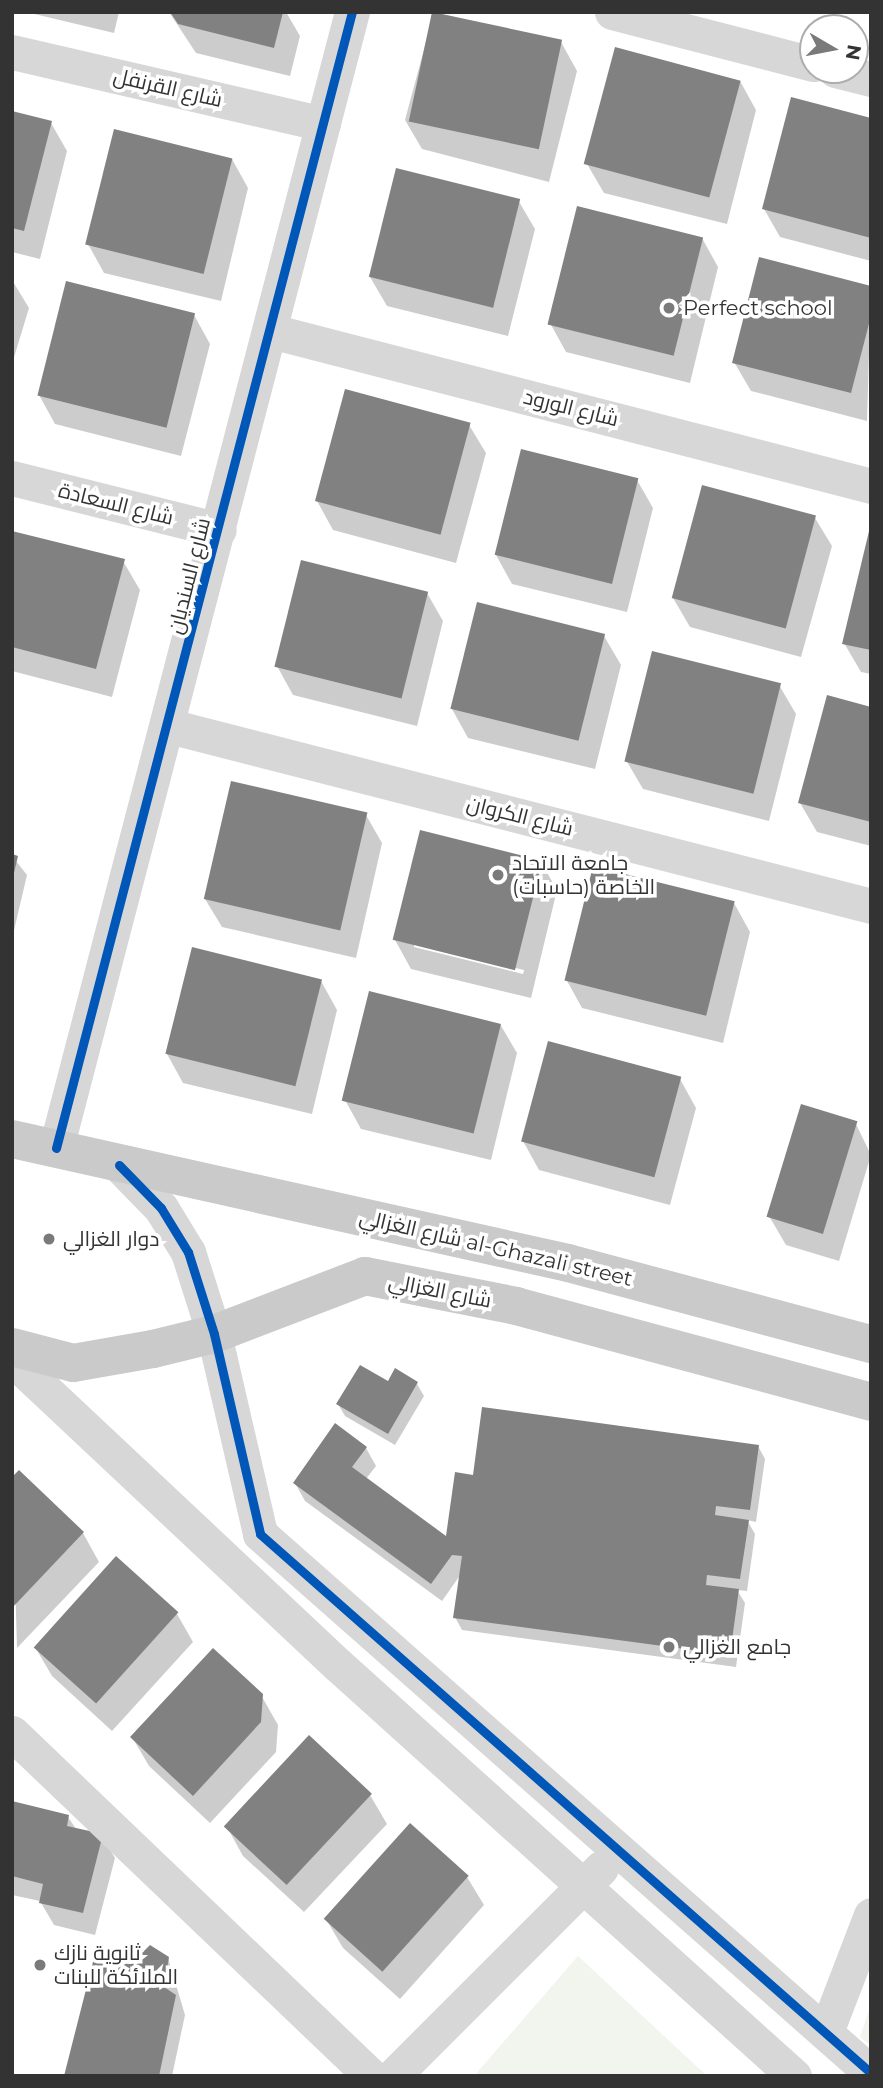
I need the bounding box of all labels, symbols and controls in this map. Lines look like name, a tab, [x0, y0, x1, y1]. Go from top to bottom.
north arrow	[799, 14, 869, 84]
text: N	[841, 43, 866, 62]
street label: شارع القرنفل	[111, 63, 225, 113]
place label: Perfect school	[683, 295, 833, 321]
marker: Perfect school	[661, 300, 677, 316]
street label: شارع الورود	[521, 384, 621, 432]
street label: شارع السعادة	[56, 478, 176, 530]
street label: شارع السنديان	[162, 515, 216, 637]
street label: شارع الكروان	[464, 791, 576, 841]
place label: جامعة الاتحاد الخاصة (حاسبات)	[512, 850, 655, 900]
marker: جامعة الاتحاد الخاصة (حاسبات)	[490, 867, 506, 883]
street label: شارع الغزالي al-Ghazali street	[357, 1204, 635, 1292]
place label: دوار الغزالي	[63, 1226, 159, 1252]
marker: دوار الغزالي	[41, 1231, 57, 1247]
street label: شارع الغزالي	[386, 1269, 494, 1313]
place label: جامع الغزالي	[683, 1634, 791, 1660]
marker: جامع الغزالي	[661, 1639, 677, 1655]
place label: ثانوية نازك الملائكة للبنات	[54, 1940, 178, 1990]
marker: ثانوية نازك الملائكة للبنات	[32, 1957, 48, 1973]

